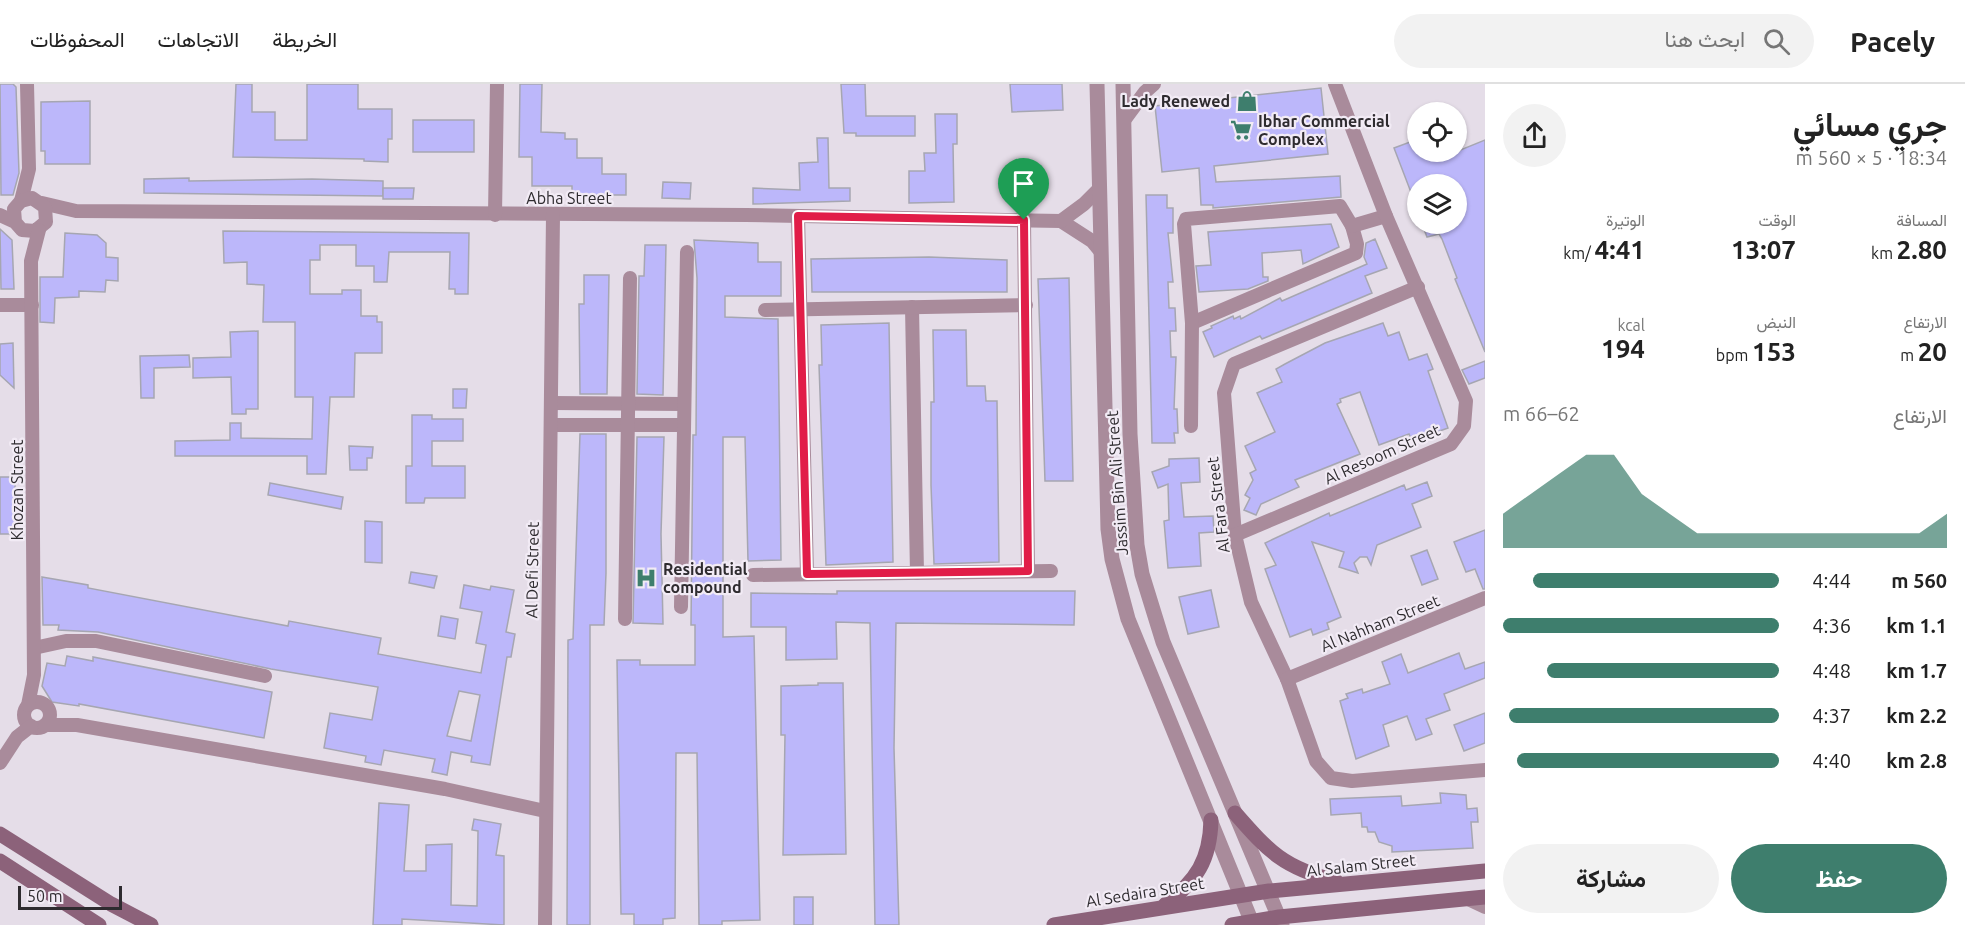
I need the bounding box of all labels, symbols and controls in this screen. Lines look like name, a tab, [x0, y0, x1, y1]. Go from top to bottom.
search box	[1394, 14, 1814, 68]
icon: search	[1760, 25, 1793, 58]
text: ابحث هنا	[1665, 26, 1745, 51]
text: Pacely	[1850, 26, 1935, 57]
text: المحفوظات	[30, 27, 125, 51]
text: الاتجاهات	[158, 27, 239, 51]
text: الخريطة	[272, 27, 337, 51]
shop icon: Lady Renewed	[1235, 89, 1259, 113]
place label: Lady Renewed	[1121, 92, 1230, 110]
map controls	[1407, 102, 1467, 234]
button: locate	[1407, 102, 1467, 162]
button: share	[1503, 104, 1566, 167]
text: جري مسائي	[1793, 105, 1947, 142]
place label: Ibhar Commercial Complex	[1258, 112, 1390, 148]
supermarket icon: Ibhar Commercial Complex	[1229, 118, 1253, 142]
text: 18:34 · 5 × 560 m	[1795, 146, 1947, 169]
pin	[998, 158, 1049, 220]
icon: arrive	[1007, 167, 1040, 200]
button: layers	[1407, 174, 1467, 234]
street label: Abha Street	[526, 189, 612, 207]
text: الوتيرة	[1606, 211, 1645, 229]
text: الوقت	[1758, 211, 1796, 229]
text: المسافة	[1896, 211, 1947, 229]
text: 4:41	[1595, 235, 1645, 264]
text: 13:07	[1731, 235, 1796, 264]
text: 2.80	[1897, 235, 1947, 264]
text: /km	[1563, 244, 1595, 262]
text: km	[1871, 244, 1897, 262]
text: النبض	[1756, 313, 1796, 331]
text: الارتفاع	[1904, 313, 1947, 331]
text: kcal	[1617, 316, 1645, 334]
text: 194	[1601, 334, 1645, 363]
text: 153	[1752, 337, 1796, 366]
text: 20	[1918, 337, 1947, 366]
text: bpm	[1716, 346, 1752, 364]
text: m	[1900, 346, 1918, 364]
text: 62–66 m	[1503, 402, 1580, 425]
text: الارتفاع	[1893, 404, 1947, 427]
street label: Jassim Bin Ali Street	[1103, 409, 1131, 556]
street label: Al Resoom Street	[1321, 420, 1443, 488]
street label: Khozan Street	[8, 439, 26, 541]
street label: Al Fara Street	[1203, 455, 1233, 554]
street label: Al Defi Street	[522, 521, 542, 619]
place label: Residential compound	[663, 560, 748, 596]
hospital icon: Residential compound	[634, 566, 658, 590]
text: 4:44	[1812, 569, 1851, 592]
text: 560 m	[1891, 569, 1947, 592]
street label: Al Nahham Street	[1318, 591, 1443, 655]
text: 4:36	[1812, 614, 1851, 637]
text: 1.1 km	[1886, 614, 1947, 637]
text: 4:48	[1812, 659, 1851, 682]
text: 1.7 km	[1886, 659, 1947, 682]
text: 4:37	[1812, 704, 1851, 727]
text: 2.2 km	[1886, 704, 1947, 727]
text: 4:40	[1812, 749, 1851, 772]
text: 2.8 km	[1886, 749, 1947, 772]
button: مشاركة	[1503, 844, 1719, 913]
button: حفظ	[1731, 844, 1947, 913]
street label: Al Salam Street	[1306, 850, 1417, 880]
street label: Al Sedaira Street	[1085, 874, 1206, 910]
scale bar	[18, 883, 122, 910]
text: 50 m	[27, 887, 63, 905]

